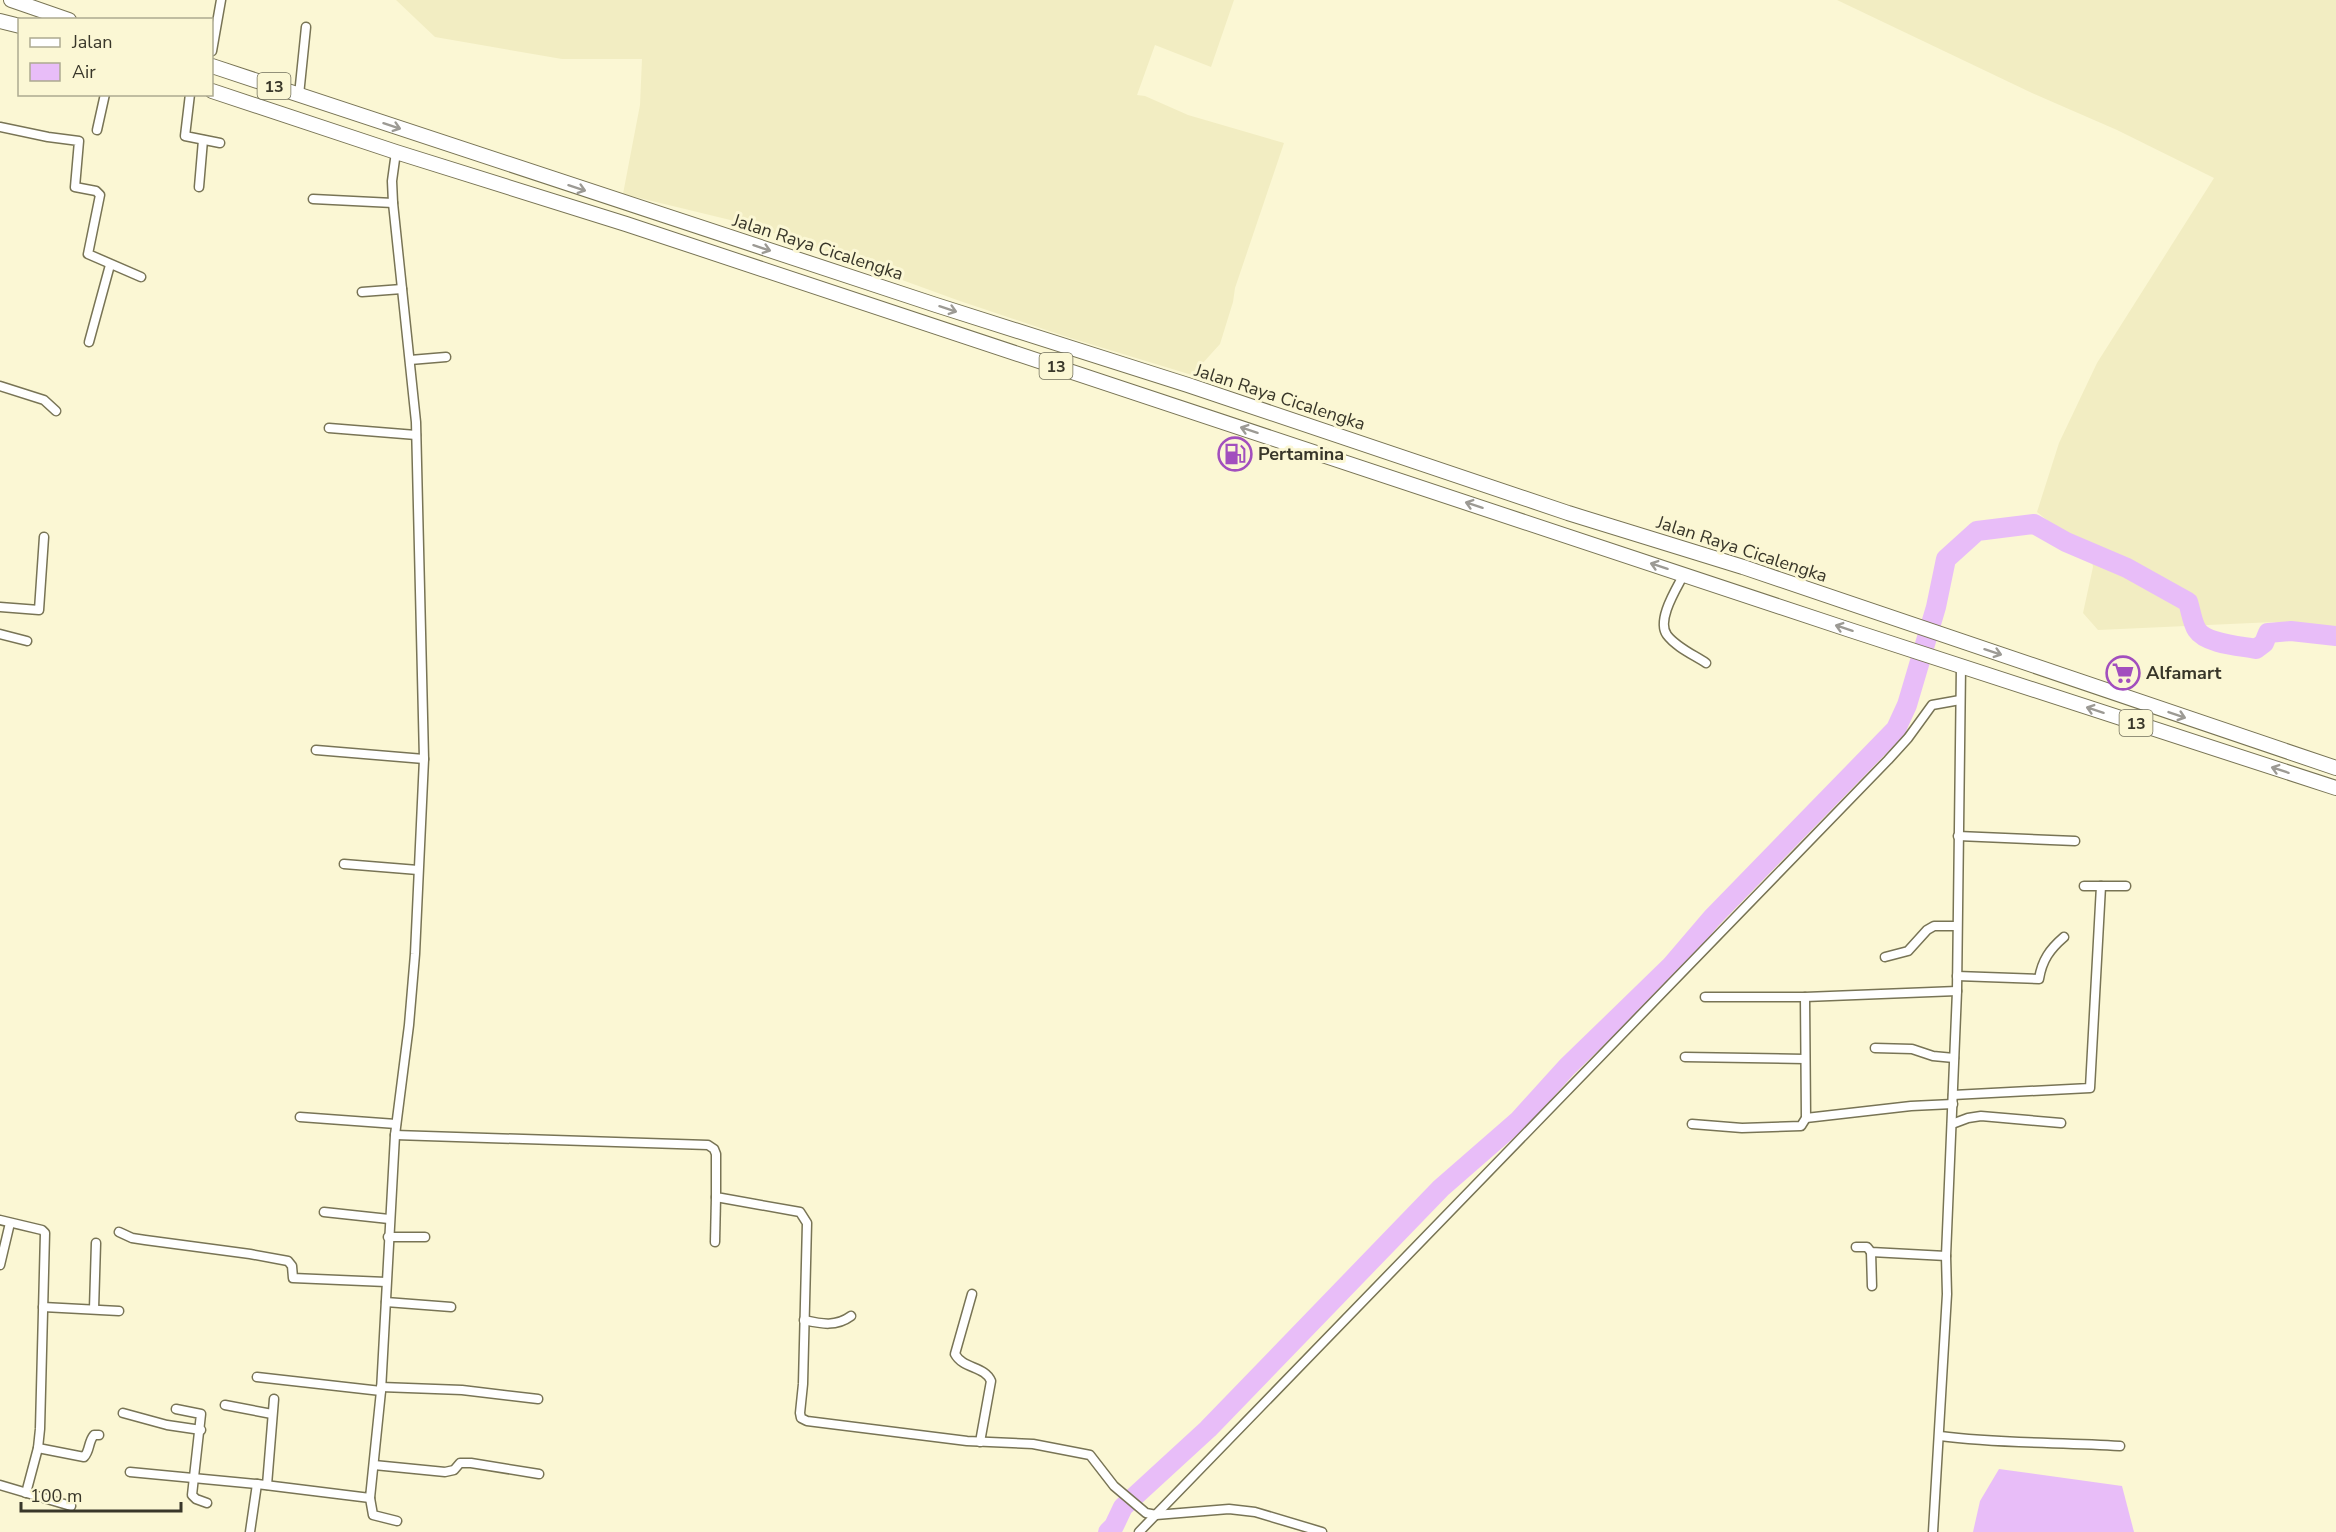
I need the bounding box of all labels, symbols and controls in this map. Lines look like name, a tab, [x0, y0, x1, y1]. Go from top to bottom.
legend	[18, 18, 213, 96]
text: Jalan	[71, 30, 112, 54]
text: Air	[72, 60, 96, 84]
road number: 13	[258, 73, 290, 99]
one-way arrow	[382, 121, 401, 132]
one-way arrow	[567, 183, 586, 194]
street label: Jalan Raya Cicalengka	[729, 208, 906, 286]
one-way arrow	[752, 243, 771, 254]
one-way arrow	[938, 304, 957, 315]
road number: 13	[1040, 353, 1072, 379]
street label: Jalan Raya Cicalengka	[1191, 358, 1368, 436]
one-way arrow	[1240, 423, 1259, 434]
fuel station icon: Pertamina	[1217, 436, 1253, 472]
place label: Pertamina	[1258, 442, 1344, 466]
one-way arrow	[1465, 499, 1484, 510]
street label: Jalan Raya Cicalengka	[1653, 510, 1830, 588]
one-way arrow	[1650, 560, 1669, 571]
one-way arrow	[1835, 621, 1854, 632]
one-way arrow	[1983, 647, 2002, 658]
supermarket icon: Alfamart	[2105, 655, 2141, 691]
place label: Alfamart	[2146, 661, 2221, 685]
one-way arrow	[2086, 704, 2105, 715]
road number: 13	[2120, 710, 2152, 736]
one-way arrow	[2167, 710, 2186, 721]
one-way arrow	[2271, 764, 2290, 775]
scale bar	[21, 1475, 182, 1513]
text: 100 m	[30, 1484, 82, 1508]

